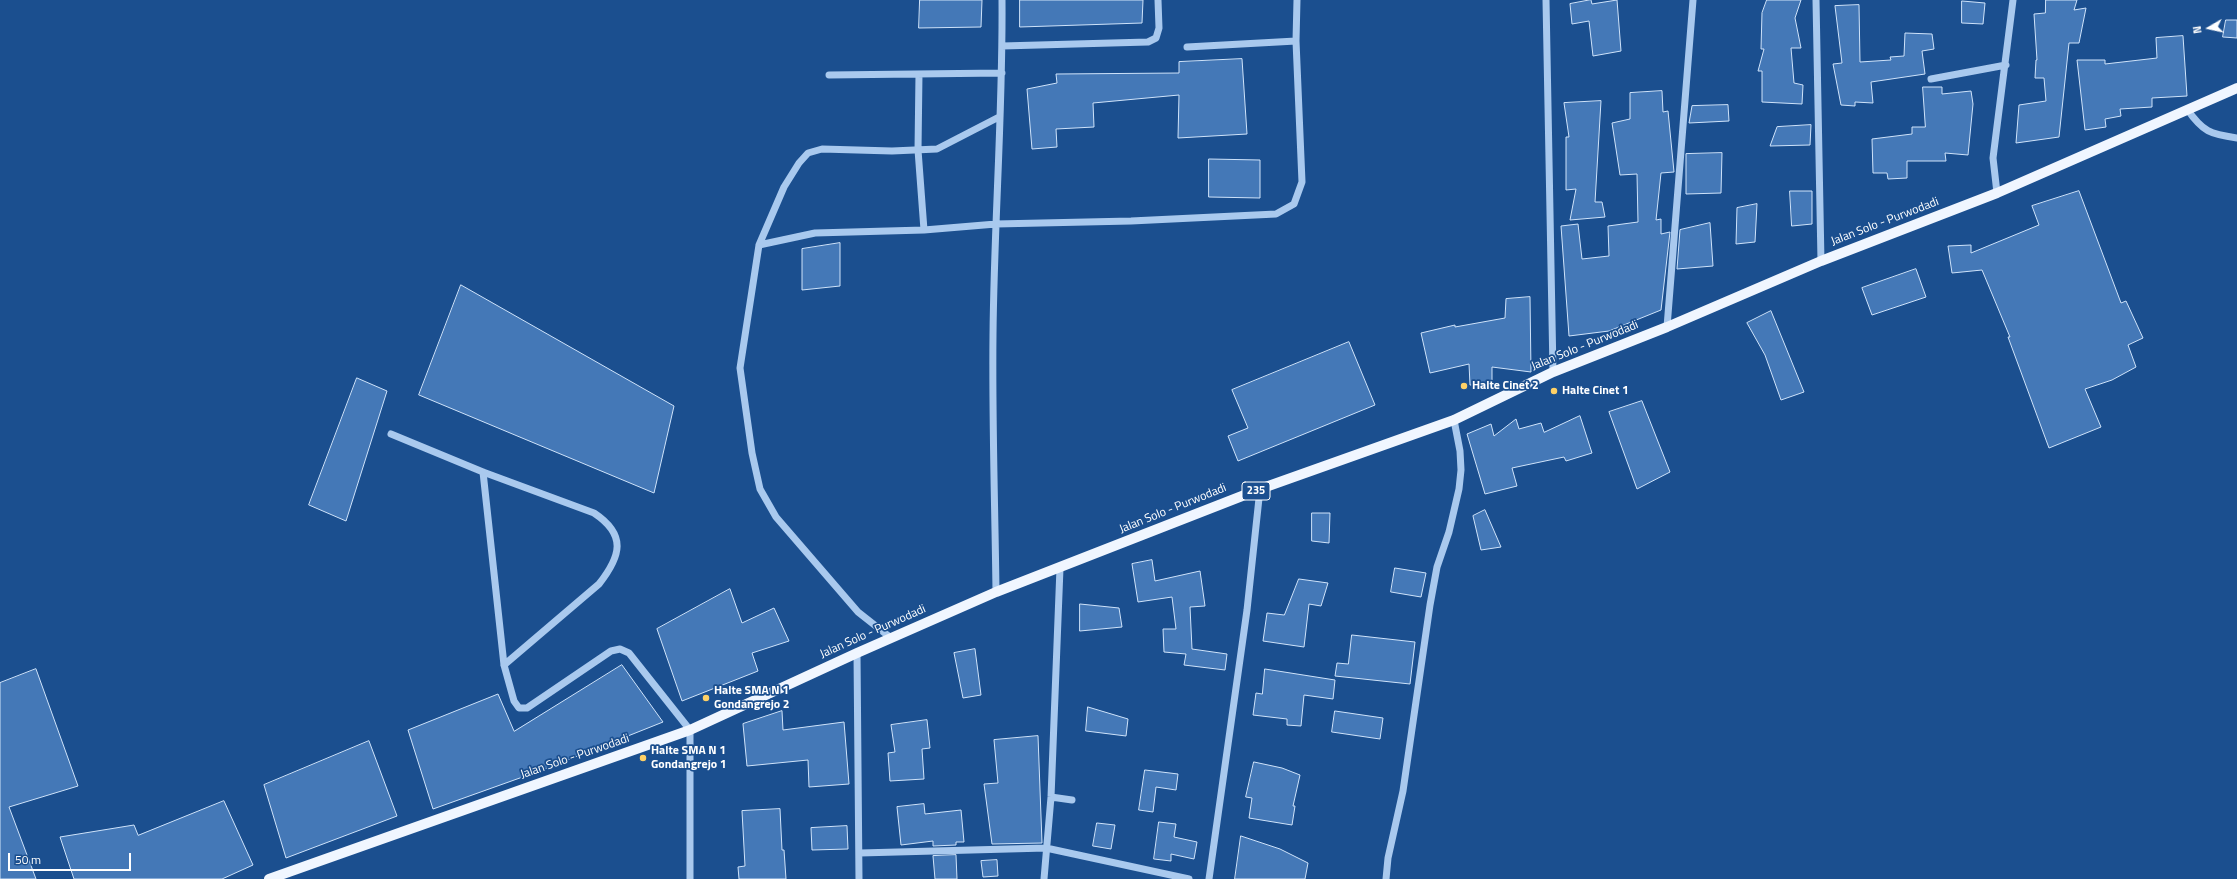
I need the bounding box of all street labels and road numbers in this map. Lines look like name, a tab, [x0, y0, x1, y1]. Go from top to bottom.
street label: Jalan Solo - Purwodadi	[1829, 195, 1941, 249]
street label: Jalan Solo - Purwodadi	[1529, 318, 1641, 374]
street label: Jalan Solo - Purwodadi	[1117, 481, 1229, 537]
road number: 235	[1242, 482, 1270, 500]
street label: Jalan Solo - Purwodadi	[818, 602, 928, 662]
street label: Jalan Solo - Purwodadi	[519, 732, 631, 782]

